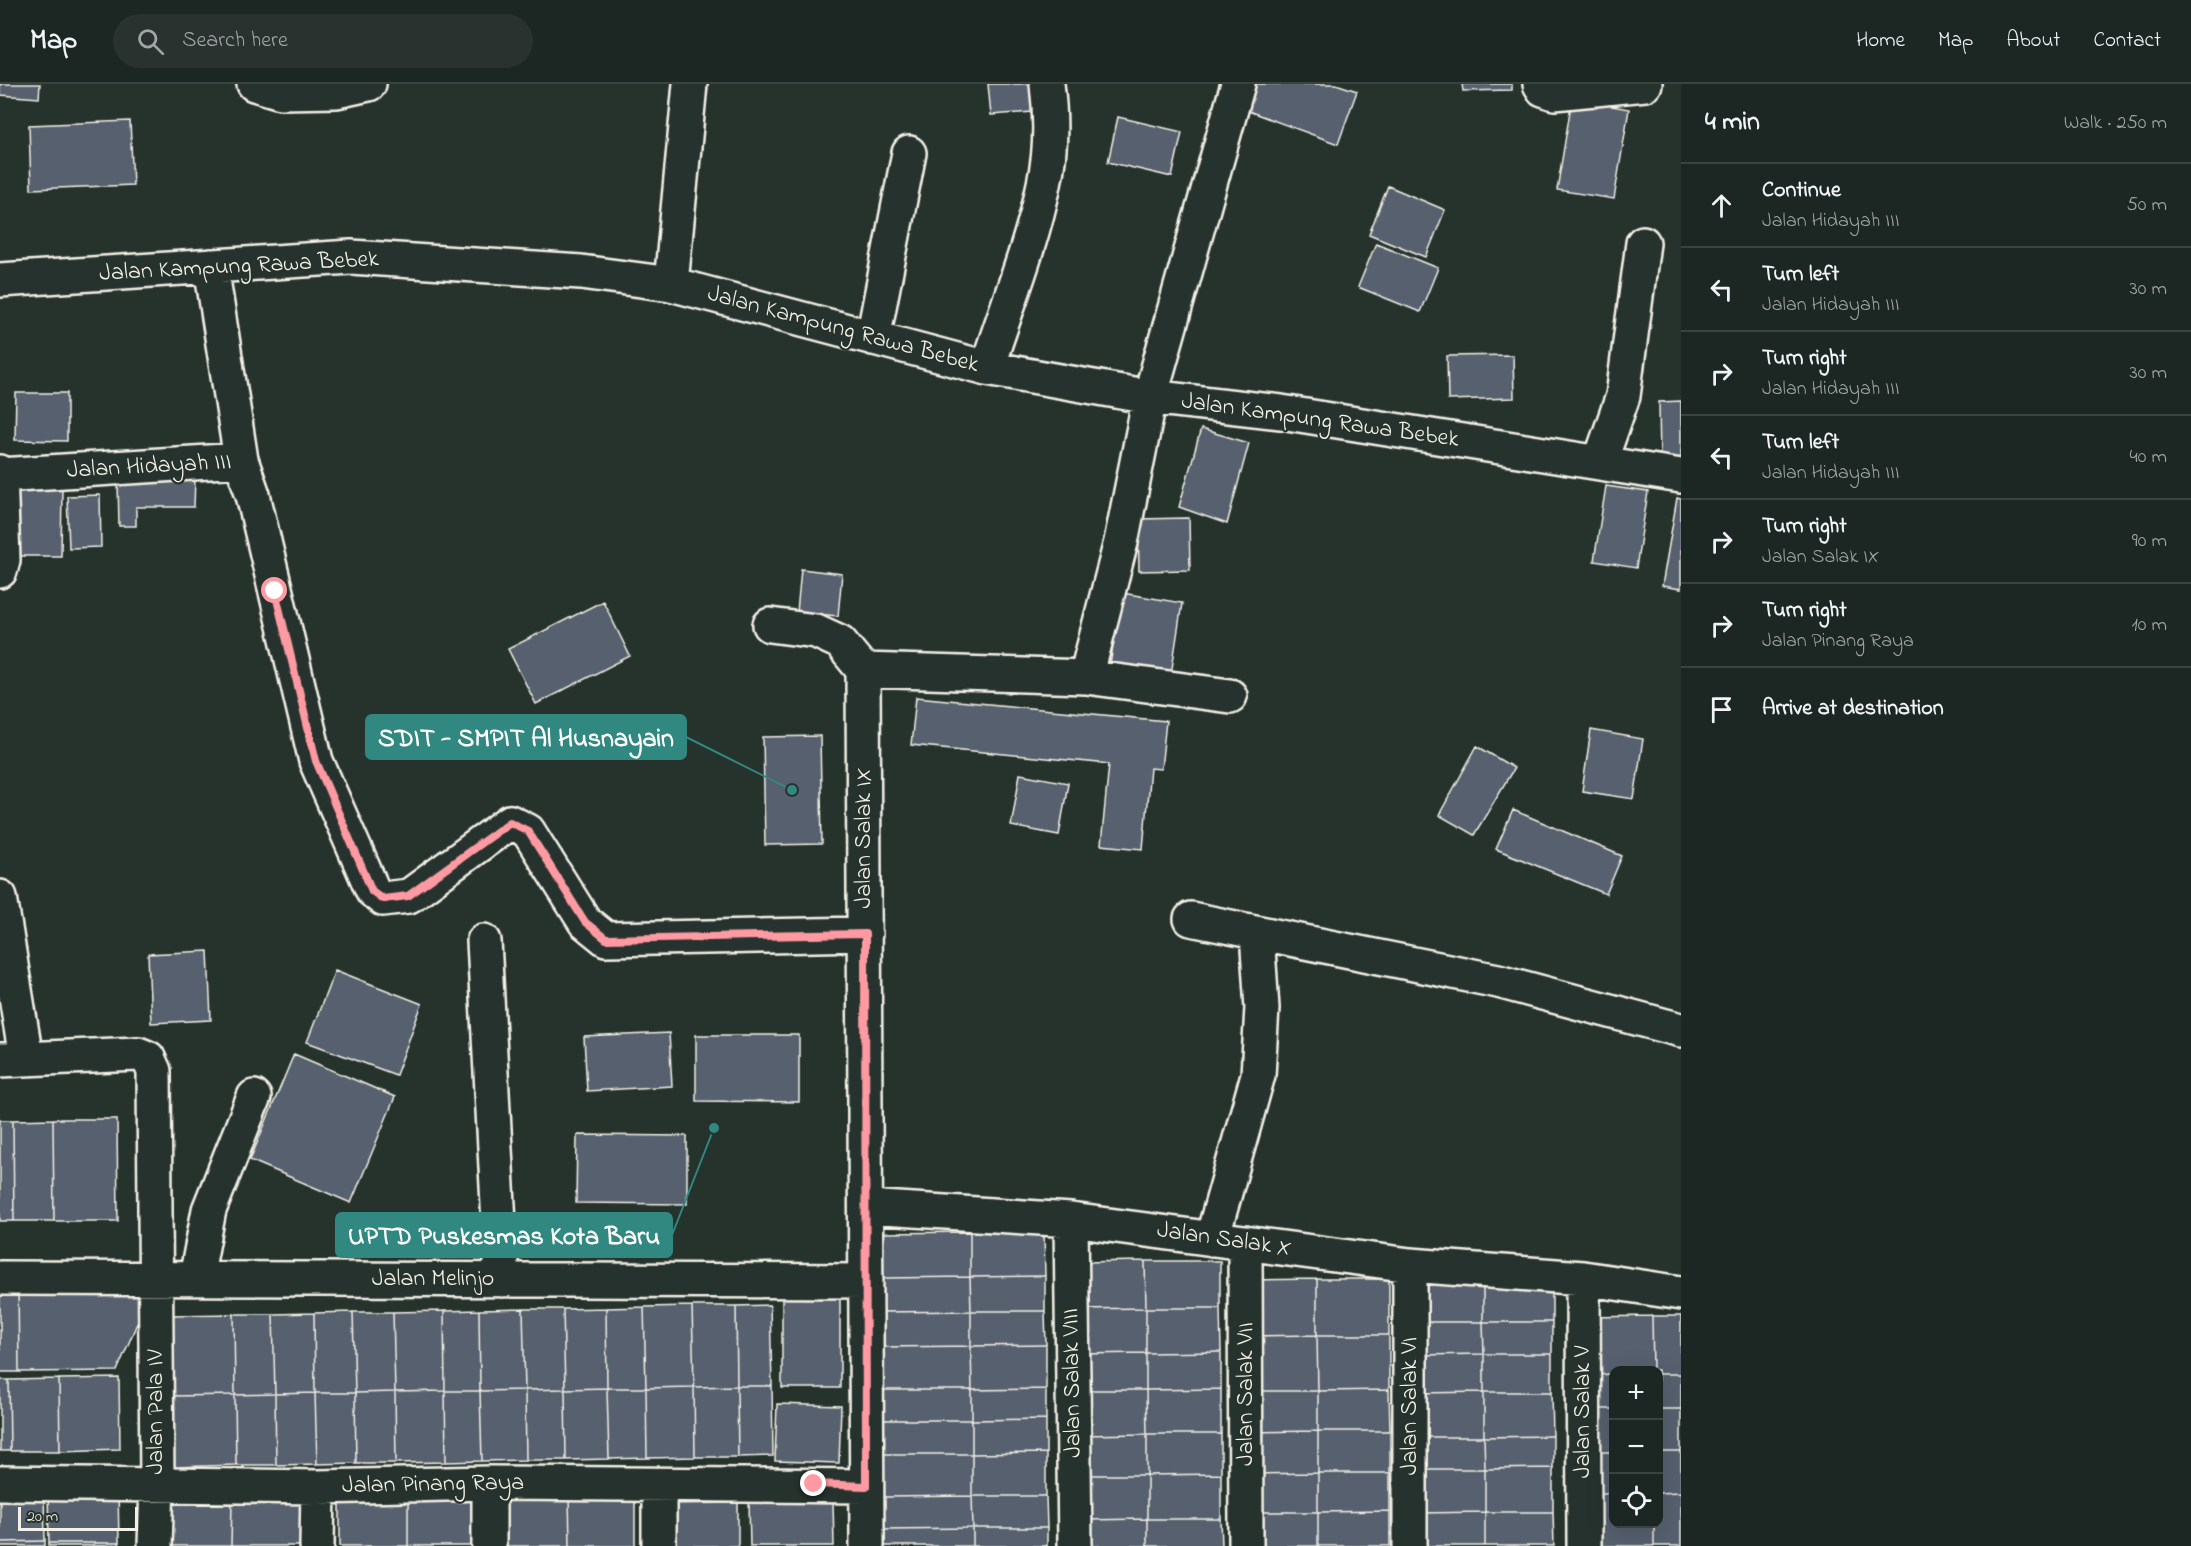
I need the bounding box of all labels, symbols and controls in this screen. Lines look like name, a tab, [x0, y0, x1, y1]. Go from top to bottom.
search box	[113, 14, 533, 68]
text: Map	[30, 21, 77, 62]
icon: search	[134, 25, 167, 58]
text: Search here	[182, 25, 288, 57]
text: Home	[1856, 26, 1905, 56]
text: Map	[1938, 26, 1973, 56]
text: About	[2006, 26, 2060, 56]
text: Contact	[2093, 26, 2161, 56]
text: 4 min	[1705, 104, 1760, 142]
text: Walk · 250 m	[2064, 109, 2167, 138]
text: Continue	[1762, 175, 1841, 207]
icon: ahead	[1705, 189, 1738, 222]
text: 50 m	[2126, 191, 2167, 220]
text: Jalan Hidayah III	[1762, 207, 1899, 236]
street label: Jalan Kampung Rawa Bebek	[98, 242, 380, 292]
text: Turn left	[1762, 259, 1839, 291]
icon: left	[1705, 273, 1738, 306]
text: 30 m	[2130, 275, 2167, 304]
street label: Jalan Kampung Rawa Bebek	[703, 277, 983, 383]
text: Jalan Hidayah III	[1762, 291, 1899, 320]
text: Turn right	[1762, 343, 1847, 375]
icon: right	[1705, 357, 1738, 390]
text: 30 m	[2130, 359, 2167, 388]
text: Jalan Hidayah III	[1762, 375, 1899, 404]
street label: Jalan Kampung Rawa Bebek	[1179, 384, 1461, 458]
text: Turn left	[1762, 427, 1839, 459]
icon: left	[1705, 441, 1738, 474]
text: 40 m	[2130, 443, 2167, 472]
street label: Jalan Hidayah III	[66, 445, 232, 490]
text: Jalan Hidayah III	[1762, 459, 1899, 488]
text: Turn right	[1762, 511, 1847, 543]
icon: right	[1705, 525, 1738, 558]
text: 90 m	[2132, 527, 2167, 556]
text: Jalan Salak IX	[1762, 543, 1879, 572]
route start	[261, 577, 287, 603]
text: Turn right	[1762, 595, 1847, 627]
icon: right	[1705, 609, 1738, 642]
text: 10 m	[2131, 611, 2167, 640]
text: Jalan Pinang Raya	[1762, 627, 1914, 656]
icon: arrive	[1705, 693, 1738, 726]
text: Arrive at destination	[1762, 693, 1944, 725]
callout: SDIT - SMPIT Al Husnayain	[366, 715, 686, 759]
text: SDIT - SMPIT Al Husnayain	[378, 721, 674, 759]
street label: Jalan Salak IX	[847, 767, 882, 908]
callout: UPTD Puskesmas Kota Baru	[336, 1213, 672, 1257]
street label: Jalan Salak X	[1155, 1213, 1294, 1267]
text: UPTD Puskesmas Kota Baru	[348, 1219, 660, 1257]
street label: Jalan Melinjo	[372, 1262, 494, 1297]
street label: Jalan Salak VIII	[1054, 1308, 1092, 1458]
street label: Jalan Salak VII	[1229, 1322, 1264, 1466]
street label: Jalan Salak VI	[1393, 1337, 1428, 1475]
street label: Jalan Salak V	[1566, 1345, 1601, 1478]
street label: Jalan Pala IV	[139, 1349, 174, 1474]
map controls	[1609, 1366, 1663, 1528]
button: +	[1609, 1366, 1663, 1420]
button: −	[1609, 1420, 1663, 1474]
street label: Jalan Pinang Raya	[342, 1466, 524, 1505]
route end	[800, 1470, 826, 1496]
button: locate	[1609, 1474, 1663, 1528]
scale bar	[18, 1504, 138, 1532]
text: 20 m	[27, 1505, 58, 1529]

